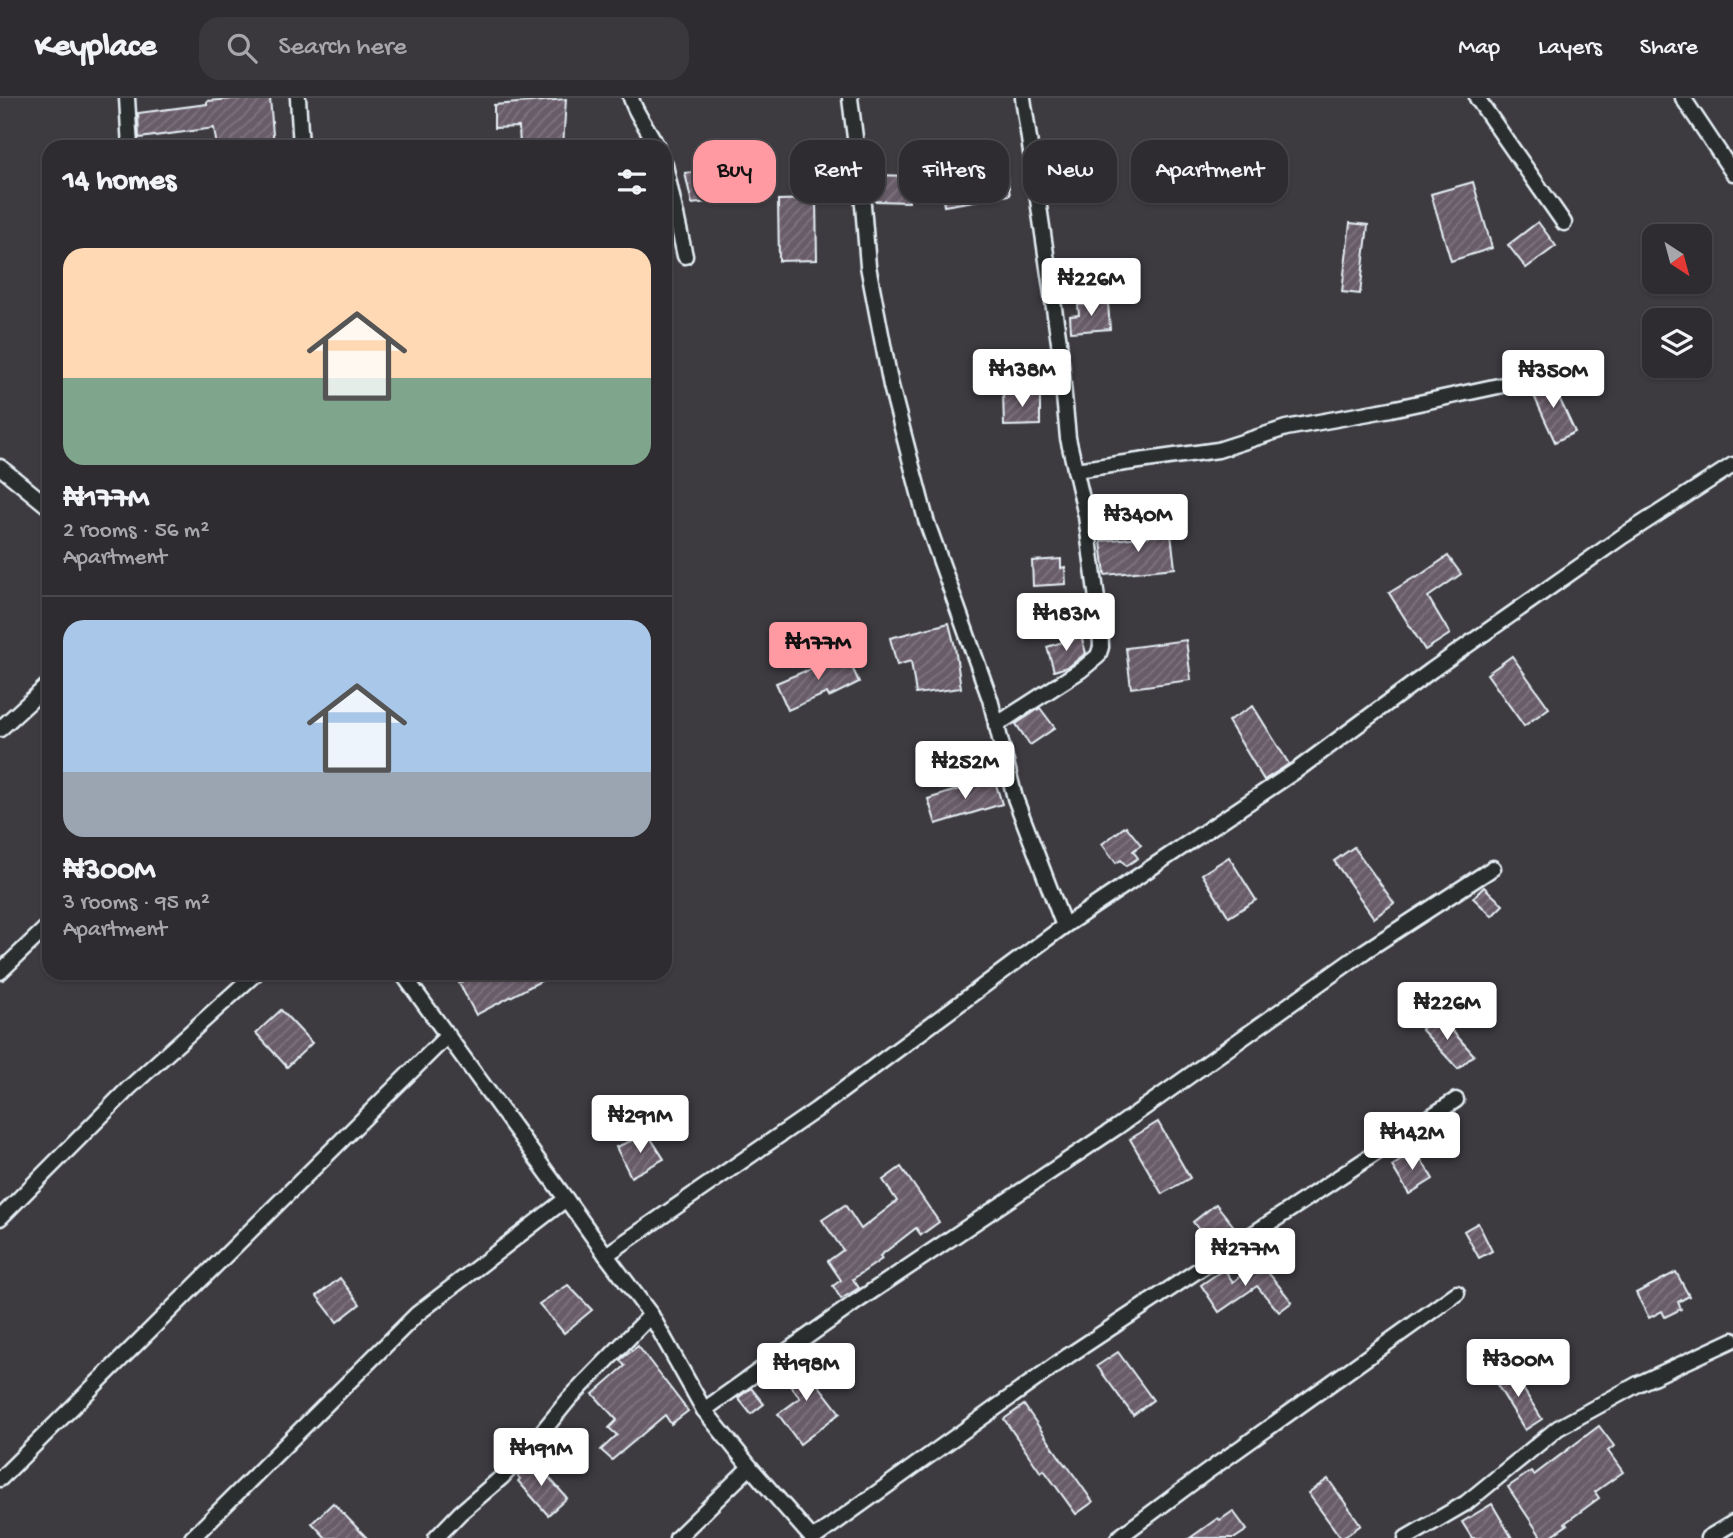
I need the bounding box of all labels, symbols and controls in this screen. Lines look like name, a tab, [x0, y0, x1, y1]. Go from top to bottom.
search box	[199, 17, 689, 80]
text: Keyplace	[35, 29, 157, 67]
icon: search	[223, 29, 261, 67]
text: Search here	[279, 33, 407, 64]
text: Map	[1458, 34, 1500, 63]
text: Layers	[1538, 34, 1602, 63]
text: Share	[1640, 34, 1698, 63]
chip: Buy	[693, 140, 776, 203]
chip: Rent	[790, 140, 885, 203]
chip: Filters	[899, 140, 1009, 203]
chip: New	[1023, 140, 1117, 203]
chip: Apartment	[1131, 140, 1288, 203]
icon: filters	[613, 163, 651, 201]
text: 14 homes	[63, 165, 176, 200]
north arrow	[1642, 224, 1712, 294]
map controls	[1642, 224, 1712, 378]
pin: ₦226M	[1042, 258, 1140, 318]
text: ₦226M	[1058, 267, 1124, 294]
icon: home	[294, 293, 420, 419]
button: layers	[1642, 308, 1712, 378]
pin: ₦138M	[973, 350, 1071, 409]
pin: ₦350M	[1504, 350, 1602, 410]
text: ₦138M	[989, 358, 1055, 385]
text: ₦350M	[1518, 359, 1588, 386]
text: ₦177M	[63, 483, 149, 518]
pin: ₦340M	[1089, 494, 1187, 554]
text: ₦340M	[1104, 503, 1172, 530]
text: 2 rooms · 56 m²	[63, 518, 209, 545]
text: Apartment	[63, 545, 167, 572]
pin: ₦183M	[1017, 594, 1115, 653]
text: ₦183M	[1033, 602, 1099, 629]
pin: ₦177M	[769, 622, 867, 682]
text: ₦177M	[785, 631, 851, 658]
icon: home	[294, 665, 420, 791]
pin: ₦252M	[916, 742, 1014, 801]
text: ₦252M	[931, 750, 999, 777]
text: ₦300M	[63, 855, 155, 890]
text: 3 rooms · 95 m²	[63, 890, 210, 917]
text: Apartment	[63, 917, 167, 944]
pin: ₦226M	[1398, 982, 1496, 1042]
text: ₦226M	[1414, 991, 1480, 1018]
pin: ₦291M	[591, 1096, 689, 1155]
text: ₦291M	[608, 1104, 672, 1131]
pin: ₦142M	[1363, 1112, 1461, 1172]
text: ₦142M	[1380, 1121, 1444, 1148]
pin: ₦277M	[1196, 1228, 1294, 1288]
text: ₦277M	[1211, 1237, 1279, 1264]
pin: ₦300M	[1469, 1340, 1567, 1399]
pin: ₦198M	[757, 1344, 855, 1403]
text: ₦300M	[1483, 1348, 1553, 1375]
text: ₦198M	[773, 1352, 839, 1379]
pin: ₦191M	[492, 1428, 590, 1488]
text: ₦191M	[510, 1437, 572, 1464]

